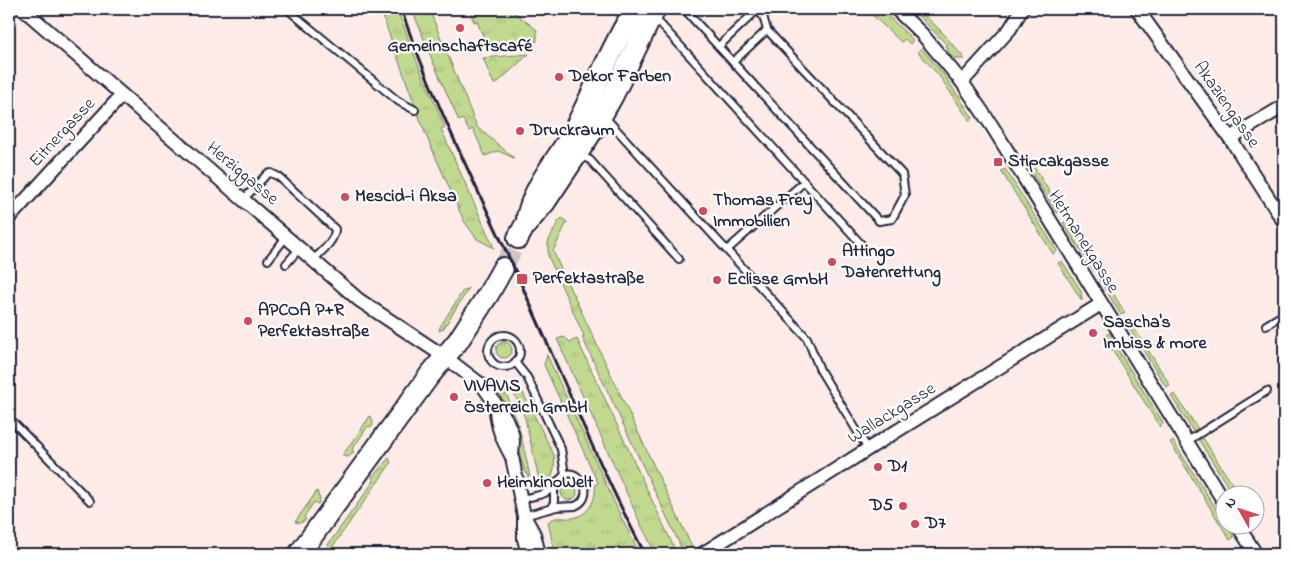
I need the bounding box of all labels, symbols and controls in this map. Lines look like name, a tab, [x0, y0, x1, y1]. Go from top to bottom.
marker: Gemeinschaftscafé	[454, 22, 466, 34]
place label: Gemeinschaftscafé	[388, 34, 533, 60]
street label: Akaziengasse	[1186, 56, 1266, 155]
place label: Dekor Farben	[568, 64, 671, 90]
marker: Dekor Farben	[553, 71, 565, 83]
street label: Eitnergasse	[24, 92, 104, 174]
place label: Druckraum	[529, 118, 614, 144]
marker: Druckraum	[514, 125, 526, 137]
street label: Herziggasse	[200, 136, 284, 213]
place label: Stipcakgasse	[1008, 149, 1109, 176]
marker: Stipcakgasse	[992, 156, 1004, 168]
place label: Mescid-i Aksa	[355, 184, 457, 210]
street label: Hetmanekgasse	[1040, 185, 1126, 300]
place label: Thomas Frey Immobilien	[713, 188, 812, 235]
marker: Mescid-i Aksa	[339, 191, 351, 203]
marker: Thomas Frey Immobilien	[697, 205, 709, 217]
place label: Attingo Datenrettung	[841, 239, 941, 287]
marker: Attingo Datenrettung	[826, 256, 838, 268]
place label: Perfektastraße	[533, 266, 645, 292]
place label: Eclisse GmbH	[727, 267, 828, 293]
marker: Perfektastraße	[515, 272, 529, 286]
marker: Eclisse GmbH	[711, 274, 723, 286]
place label: APCOA P+R Perfektastraße	[258, 298, 370, 345]
place label: Sascha's Imbiss & more	[1103, 310, 1207, 357]
marker: APCOA P+R Perfektastraße	[242, 315, 254, 327]
marker: Sascha's Imbiss & more	[1087, 327, 1099, 339]
place label: VIVAVIS Österreich GmbH	[463, 374, 588, 421]
street label: Wallackgasse	[843, 376, 942, 452]
marker: VIVAVIS Österreich GmbH	[448, 391, 460, 403]
place label: D1	[887, 454, 907, 480]
marker: D1	[872, 461, 884, 473]
place label: HeimkinoWelt	[497, 470, 594, 496]
marker: HeimkinoWelt	[481, 477, 493, 489]
north arrow	[1216, 486, 1266, 536]
text: N	[1220, 492, 1242, 513]
place label: D5	[868, 493, 894, 519]
marker: D5	[897, 500, 909, 512]
place label: D7	[924, 511, 946, 537]
marker: D7	[909, 518, 921, 530]

